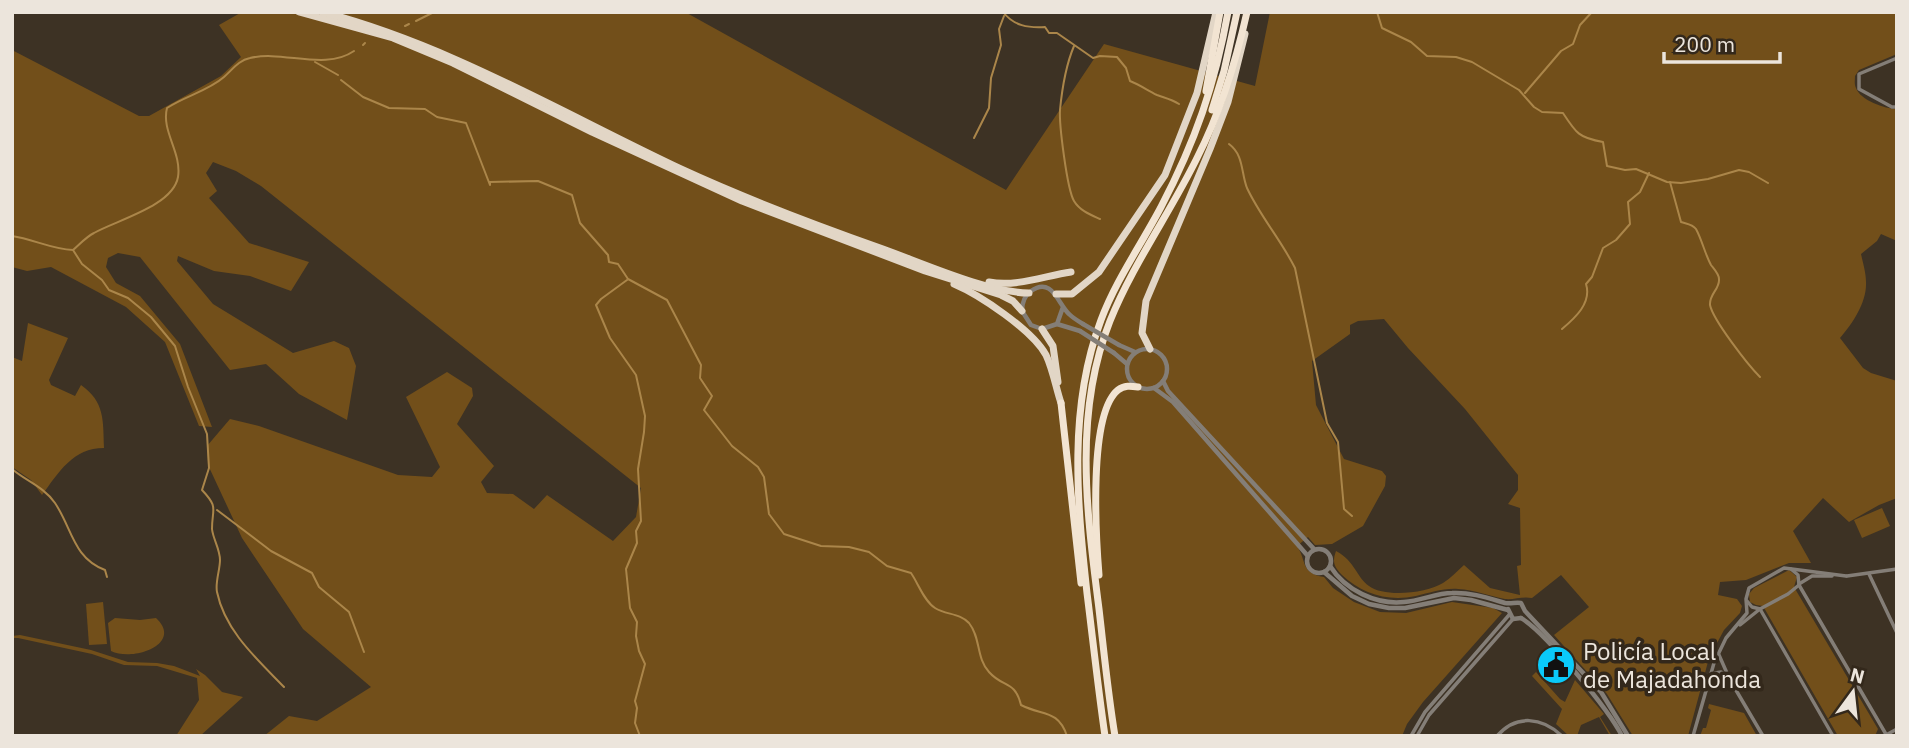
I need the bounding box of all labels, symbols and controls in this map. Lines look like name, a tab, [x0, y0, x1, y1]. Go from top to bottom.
scale bar	[1664, 21, 1780, 65]
text: 200 m	[1674, 30, 1735, 58]
place label: Policía Local de Majadahonda	[1583, 635, 1761, 695]
public building icon: Policía Local de Majadahonda	[1535, 644, 1577, 686]
north arrow	[1818, 657, 1888, 727]
text: N	[1848, 662, 1867, 689]

